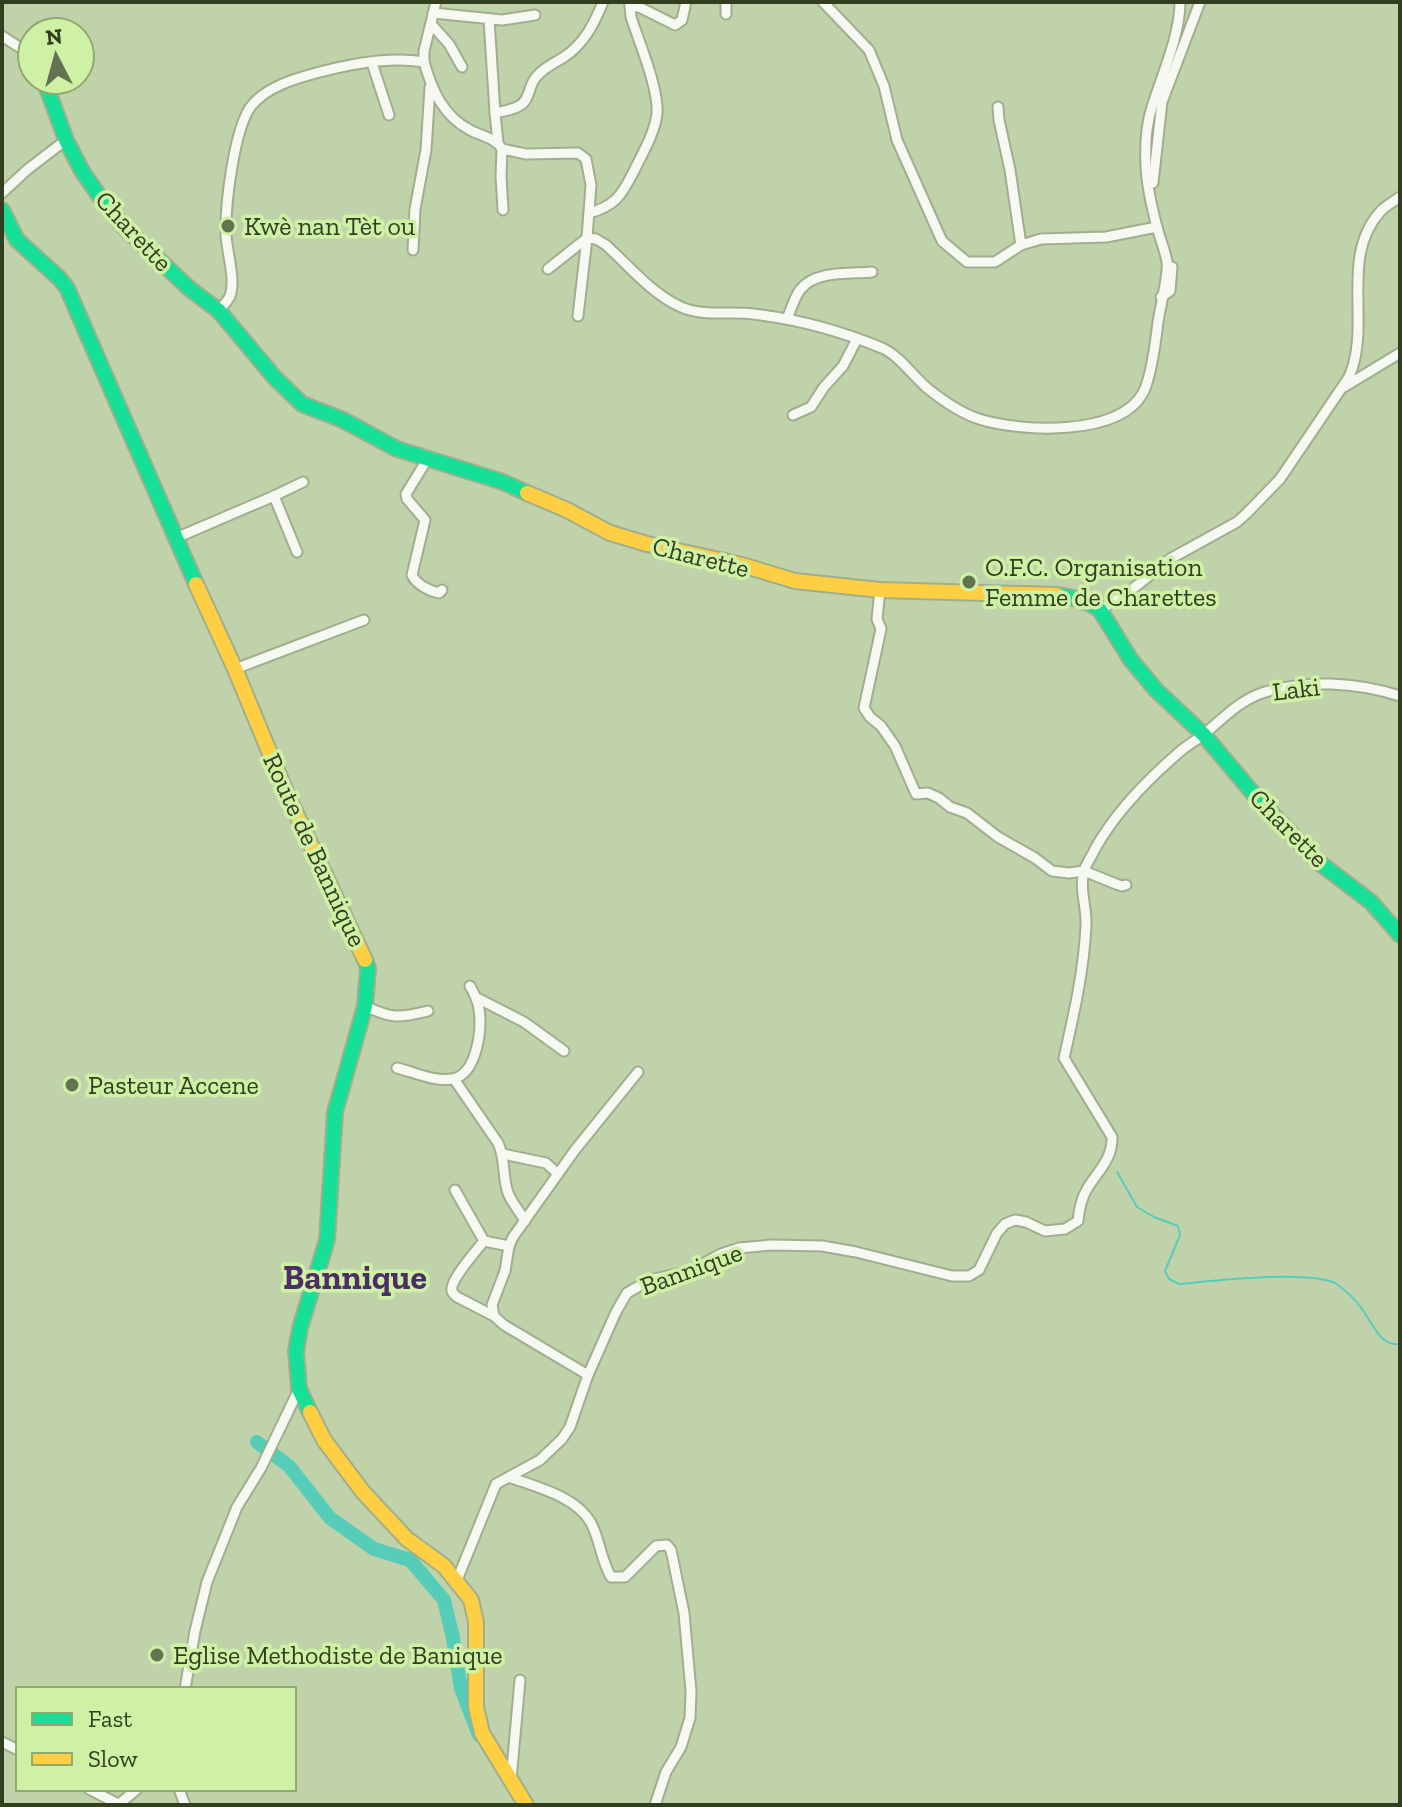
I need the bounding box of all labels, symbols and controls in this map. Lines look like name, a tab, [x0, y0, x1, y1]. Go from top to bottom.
north arrow	[16, 16, 96, 96]
text: N	[44, 22, 64, 51]
street label: Charette	[89, 184, 179, 278]
place label: Kwè nan Tèt ou	[244, 210, 416, 242]
marker: Kwè nan Tèt ou	[219, 217, 237, 235]
street label: Charette	[649, 530, 753, 584]
place label: O.F.C. Organisation Femme de Charettes	[985, 551, 1217, 613]
marker: O.F.C. Organisation Femme de Charettes	[960, 573, 978, 591]
street label: Laki	[1270, 670, 1322, 708]
street label: Route de Bannique	[256, 748, 374, 952]
street label: Charette	[1243, 782, 1335, 874]
place label: Pasteur Accene	[88, 1069, 259, 1101]
marker: Pasteur Accene	[63, 1076, 81, 1094]
street label: Bannique	[636, 1236, 746, 1302]
district label: Bannique	[283, 1257, 427, 1298]
place label: Eglise Methodiste de Banique	[173, 1639, 503, 1671]
marker: Eglise Methodiste de Banique	[148, 1646, 166, 1664]
legend	[16, 1687, 296, 1791]
text: Fast	[88, 1704, 132, 1733]
text: Slow	[88, 1744, 138, 1773]

